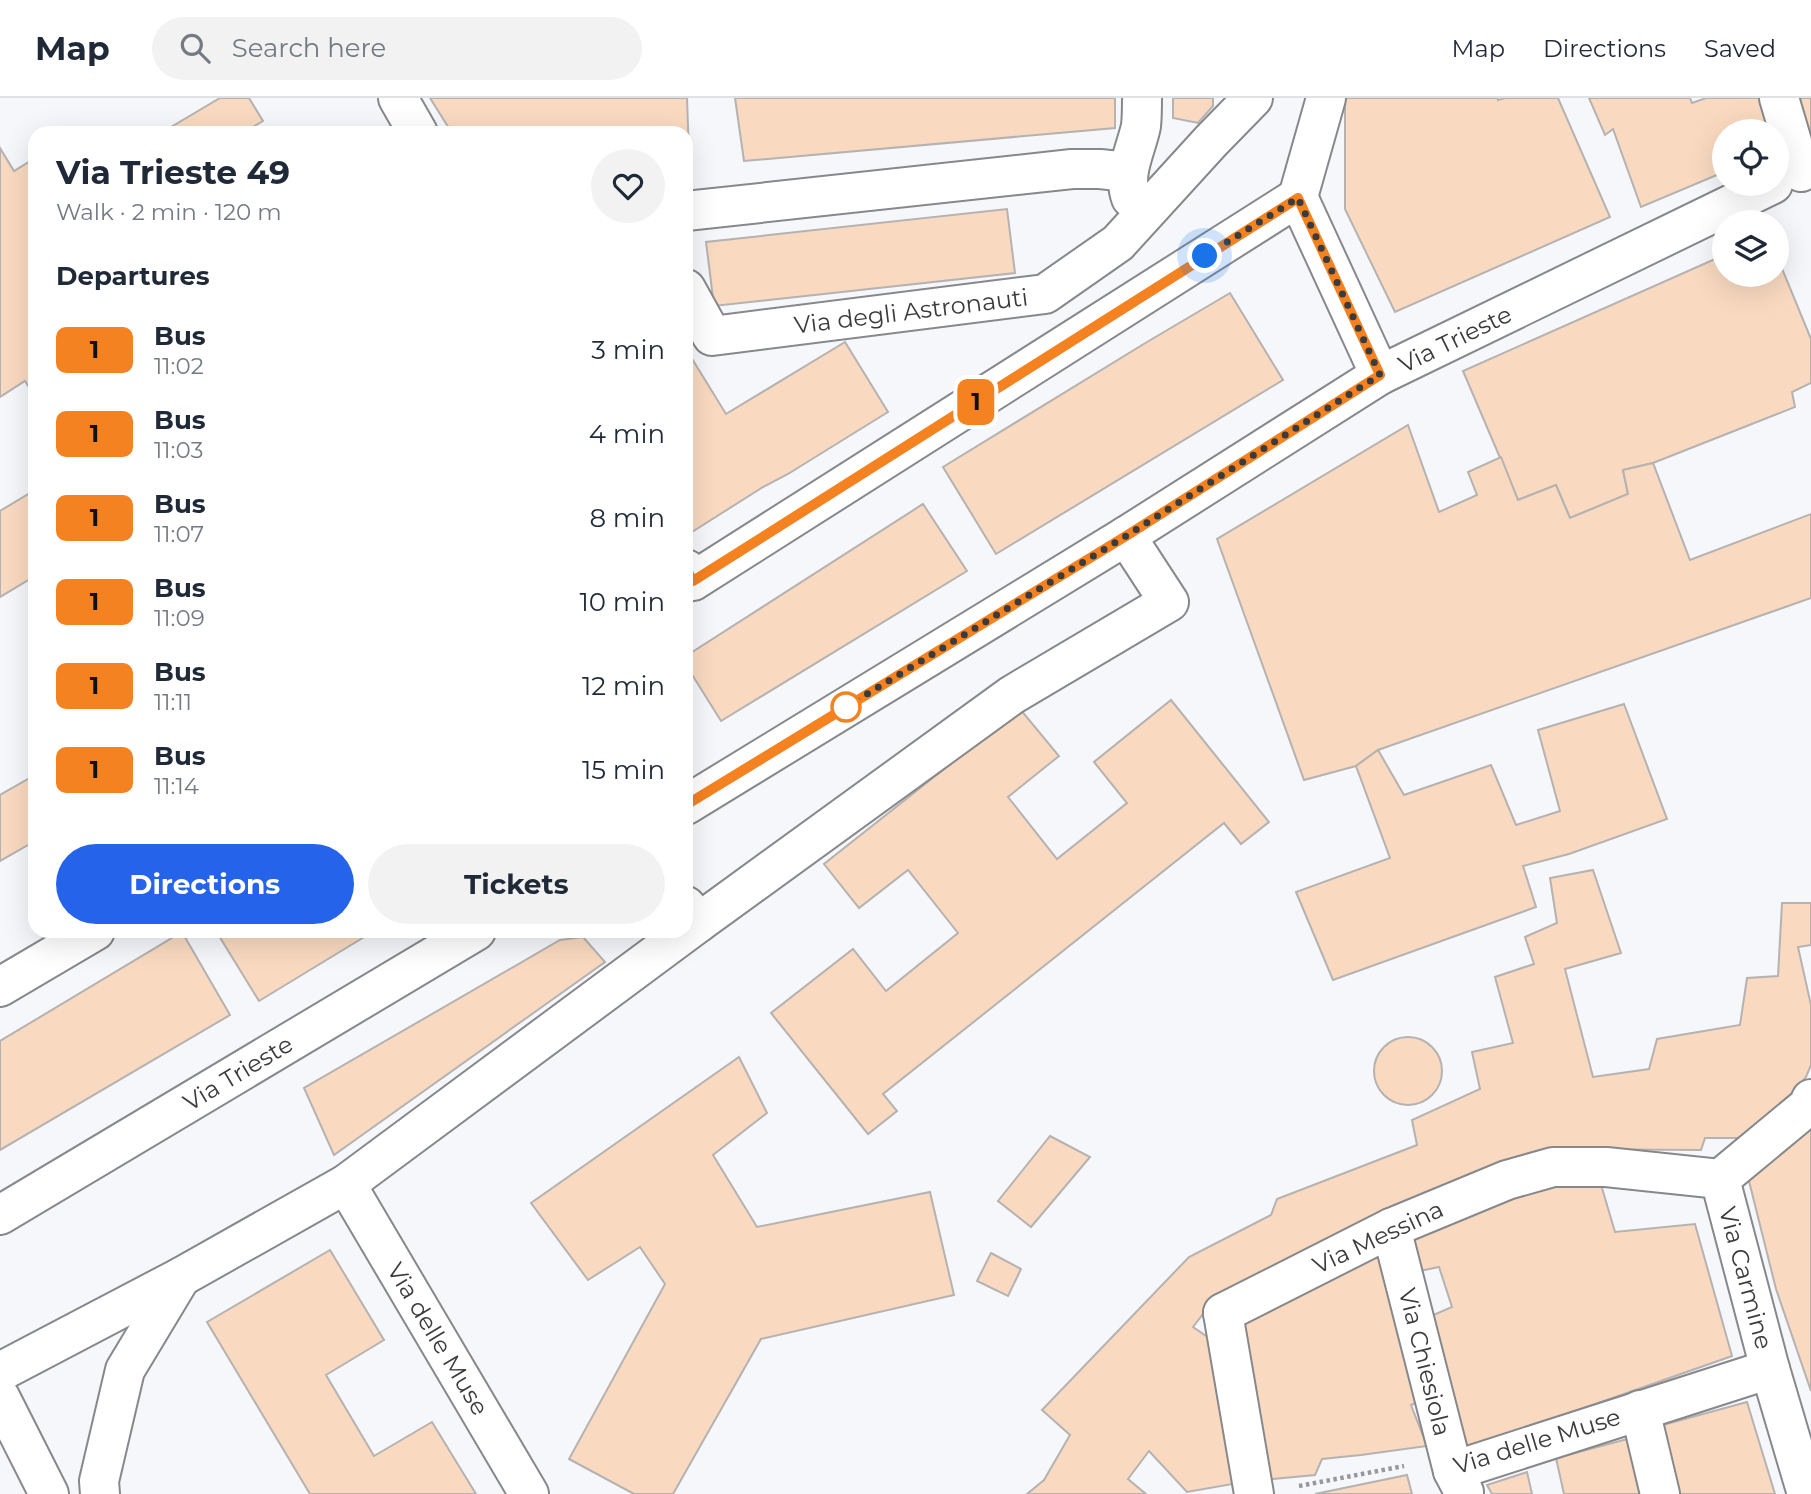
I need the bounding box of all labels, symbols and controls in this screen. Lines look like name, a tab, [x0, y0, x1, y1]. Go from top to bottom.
search box	[152, 17, 642, 80]
text: Map	[35, 28, 110, 68]
icon: search	[176, 29, 214, 67]
text: Search here	[232, 32, 386, 64]
text: Map	[1452, 34, 1505, 63]
text: Directions	[1543, 34, 1666, 63]
text: Saved	[1704, 34, 1776, 63]
map controls	[1712, 119, 1789, 287]
button: locate	[1712, 119, 1789, 196]
button: heart	[591, 149, 665, 223]
text: Via Trieste 49	[56, 152, 290, 192]
text: Walk · 2 min · 120 m	[56, 198, 282, 226]
button: layers	[1712, 210, 1789, 287]
your location	[1187, 238, 1222, 273]
text: Departures	[56, 260, 210, 292]
street label: Via degli Astronauti	[792, 282, 1030, 340]
street label: Via Trieste	[1394, 299, 1516, 379]
text: Bus	[154, 320, 206, 352]
text: 3 min	[591, 334, 665, 366]
text: 1	[90, 335, 99, 364]
text: 11:02	[154, 352, 204, 380]
line badge: 1	[953, 379, 999, 425]
text: 1	[971, 387, 981, 416]
text: Bus	[154, 404, 206, 436]
text: 4 min	[589, 418, 665, 450]
text: 1	[90, 419, 99, 448]
text: 11:03	[154, 436, 203, 464]
text: Bus	[154, 488, 206, 520]
text: 8 min	[589, 502, 665, 534]
text: 1	[90, 503, 99, 532]
text: 11:07	[154, 520, 204, 548]
text: Bus	[154, 572, 206, 604]
text: 10 min	[579, 586, 665, 618]
text: 1	[90, 587, 99, 616]
text: 11:09	[154, 604, 205, 632]
text: Bus	[154, 656, 206, 688]
text: 12 min	[582, 670, 665, 702]
text: 1	[90, 671, 99, 700]
text: 11:11	[154, 688, 192, 716]
unlabelled marker	[831, 692, 861, 722]
text: Bus	[154, 740, 206, 772]
text: 15 min	[582, 754, 665, 786]
text: 1	[90, 755, 99, 784]
text: 11:14	[154, 772, 199, 800]
button: Directions	[56, 844, 354, 924]
button: Tickets	[368, 844, 665, 924]
street label: Via Trieste	[178, 1029, 298, 1117]
street label: Via Messina	[1308, 1194, 1448, 1280]
street label: Via Carmine	[1713, 1204, 1779, 1352]
street label: Via delle Muse	[381, 1257, 495, 1421]
street label: Via Chiesiola	[1393, 1285, 1457, 1439]
street label: Via delle Muse	[1450, 1402, 1624, 1480]

